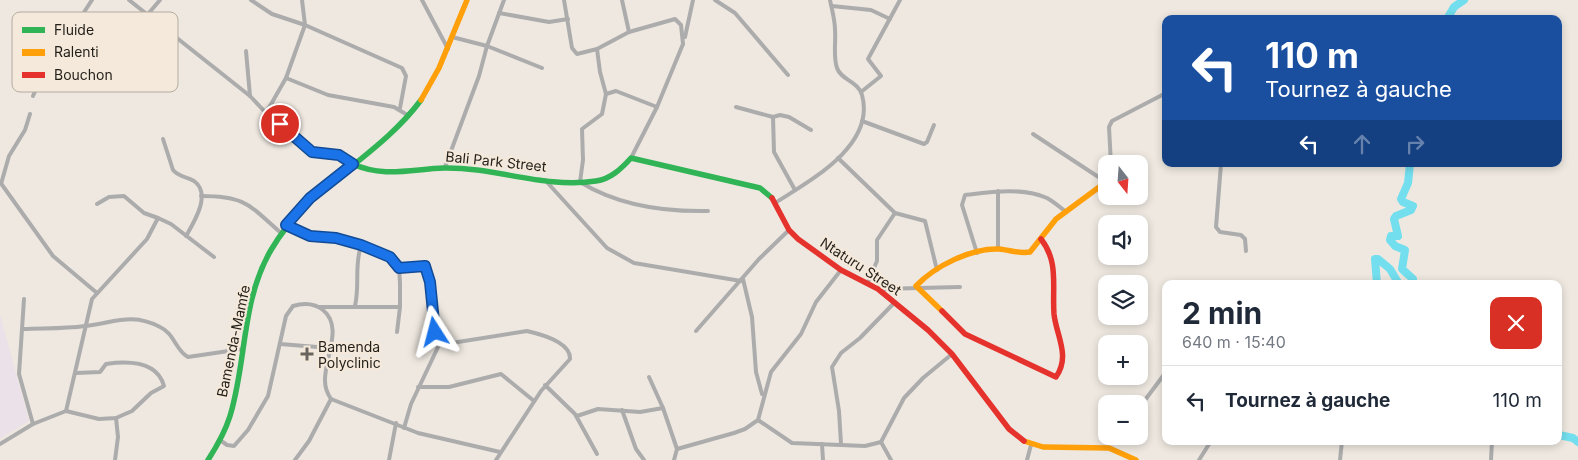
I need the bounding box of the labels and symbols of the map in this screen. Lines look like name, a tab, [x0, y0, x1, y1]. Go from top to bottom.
legend	[12, 12, 178, 92]
text: Fluide	[54, 21, 94, 38]
text: Ralenti	[54, 43, 99, 60]
text: Bouchon	[54, 66, 113, 83]
pin	[259, 103, 301, 145]
street label: Bali Park Street	[445, 147, 548, 175]
north arrow	[1098, 155, 1148, 205]
street label: Ntaturu Street	[817, 234, 905, 299]
street label: Bamenda-Mamfe	[213, 283, 253, 399]
position arrow	[408, 305, 460, 357]
place label: Bamenda Polyclinic	[318, 338, 381, 371]
marker: Bamenda Polyclinic	[300, 347, 314, 361]

